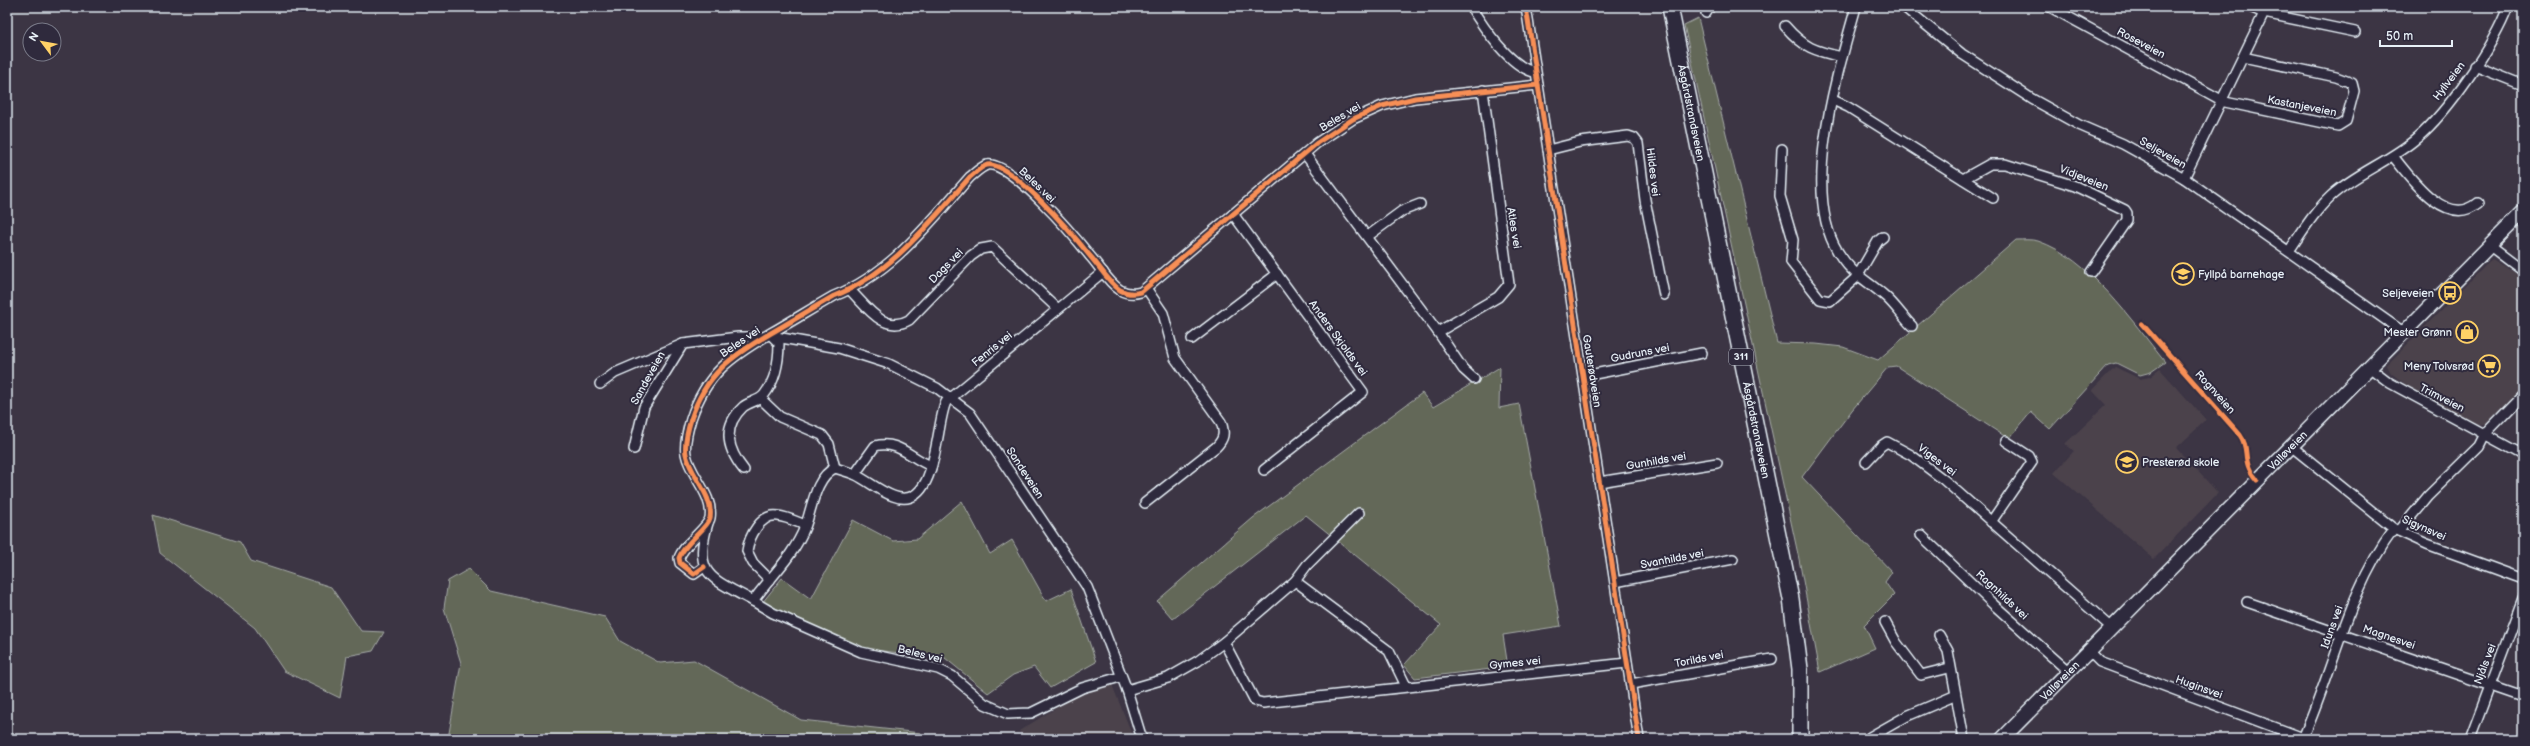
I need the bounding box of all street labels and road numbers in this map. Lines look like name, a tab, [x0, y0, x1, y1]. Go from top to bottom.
street label: Roseveien	[2115, 25, 2167, 61]
street label: Hyllveien	[2430, 59, 2468, 103]
street label: Åsgårdstrandsveien	[1675, 63, 1708, 162]
street label: Kastanjeveien	[2266, 93, 2338, 119]
street label: Beles vei	[1317, 100, 1363, 134]
street label: Seljeveien	[2137, 134, 2189, 172]
street label: Hildes vei	[1644, 147, 1662, 197]
street label: Vidjeveien	[2058, 162, 2110, 194]
street label: Beles vei	[1016, 164, 1058, 206]
street label: Atles vei	[1504, 206, 1524, 250]
street label: Dags vei	[926, 246, 966, 286]
street label: Anders Skjolds vei	[1306, 298, 1370, 378]
street label: Beles vei	[717, 324, 763, 360]
street label: Fenris vei	[969, 329, 1015, 369]
street label: Gauterødveien	[1580, 334, 1604, 408]
street label: Gudruns vei	[1609, 341, 1671, 365]
street label: Sandeveien	[628, 349, 668, 407]
road number: 311	[1729, 349, 1753, 365]
street label: Rognveien	[2192, 368, 2238, 416]
street label: Åsgårdstrandsveien	[1740, 381, 1773, 480]
street label: Trimveien	[2417, 381, 2467, 415]
street label: Valløveien	[2265, 428, 2310, 473]
street label: Viges vei	[1915, 441, 1959, 479]
street label: Sandeveien	[1004, 445, 1046, 501]
street label: Gunhilds vei	[1625, 449, 1687, 473]
street label: Sigynsvei	[2400, 513, 2448, 543]
street label: Svanhilds vei	[1639, 546, 1705, 572]
street label: Ragnhilds vei	[1973, 568, 2031, 622]
street label: Iduns vei	[2318, 604, 2346, 650]
street label: Magnesvei	[2361, 622, 2417, 652]
street label: Beles vei	[896, 642, 944, 666]
street label: Njåls vei	[2471, 642, 2499, 686]
street label: Torilds vei	[1673, 648, 1725, 670]
street label: Gymes vei	[1489, 654, 1541, 672]
street label: Valløveien	[2037, 658, 2082, 703]
street label: Huginsvei	[2174, 673, 2224, 701]

